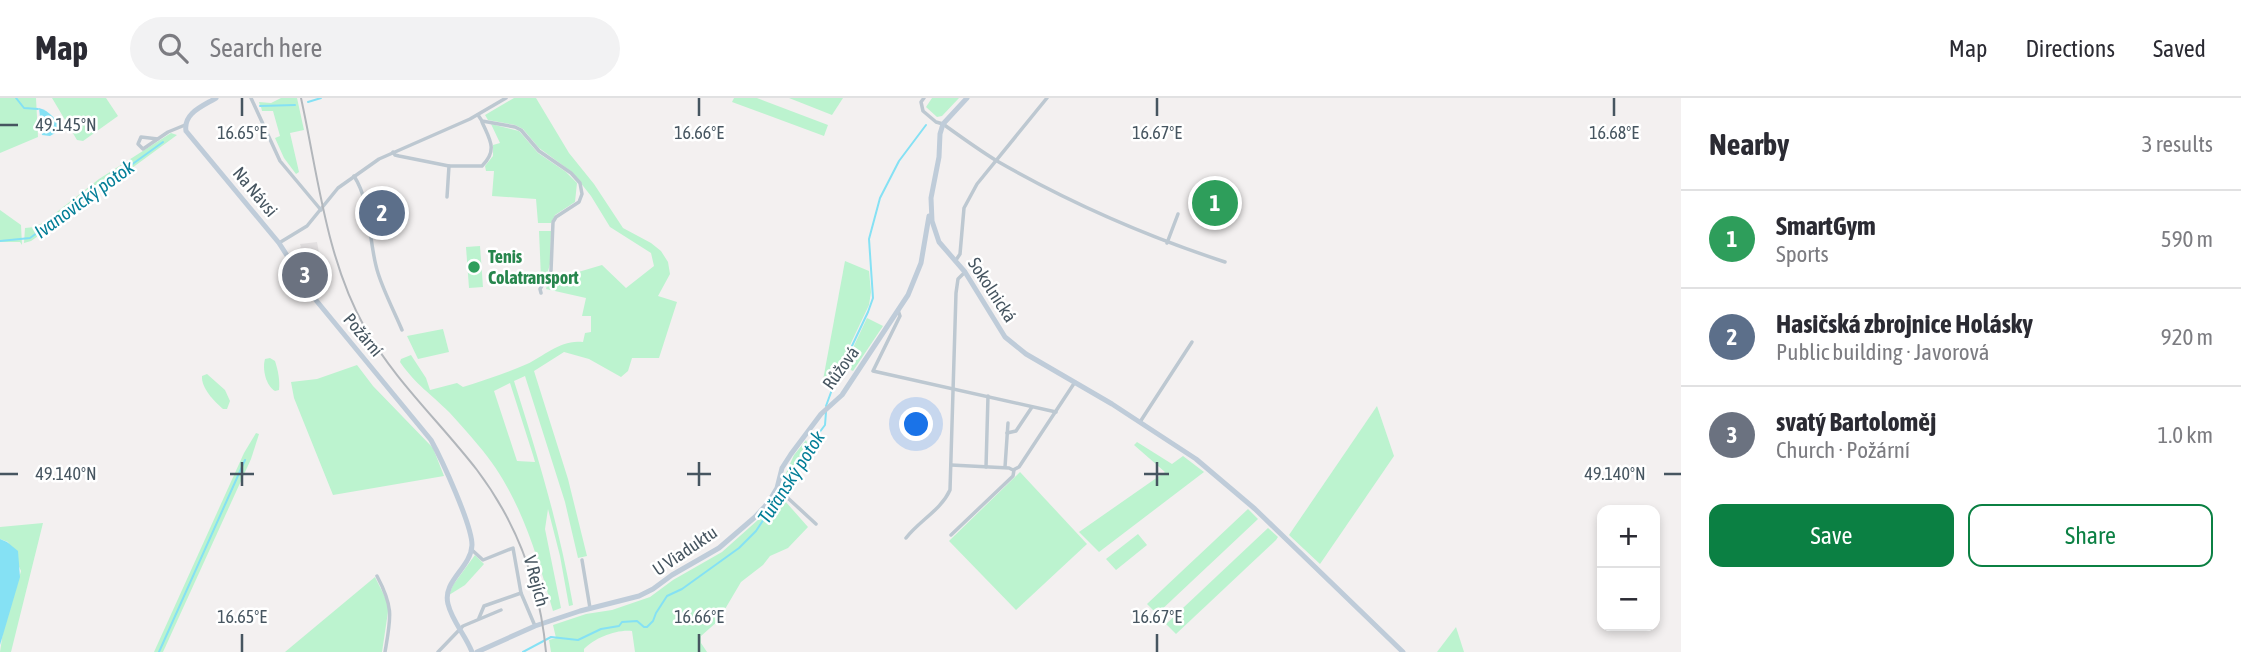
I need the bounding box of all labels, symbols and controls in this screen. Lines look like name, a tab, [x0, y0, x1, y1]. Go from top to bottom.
search box	[130, 17, 620, 80]
text: Map	[35, 29, 88, 67]
icon: search	[154, 29, 192, 67]
text: Search here	[210, 33, 322, 63]
text: Map	[1949, 35, 1987, 62]
text: Directions	[2025, 35, 2115, 62]
text: Saved	[2153, 35, 2206, 62]
text: 49.145°N	[35, 114, 97, 135]
text: 16.65°E	[217, 122, 267, 143]
text: 16.66°E	[674, 122, 724, 143]
text: 16.67°E	[1132, 122, 1182, 143]
text: 16.68°E	[1589, 122, 1639, 143]
text: Nearby	[1709, 127, 1789, 161]
text: 3 results	[2142, 131, 2213, 157]
water label: Ivanovický potok	[30, 155, 139, 243]
street label: Na Návsi	[229, 163, 282, 221]
pin: 1	[1192, 177, 1238, 229]
pin: 2	[359, 187, 405, 239]
text: SmartGym	[1776, 211, 1876, 241]
text: 1	[1727, 226, 1737, 252]
text: 590 m	[2161, 226, 2213, 252]
text: Sports	[1776, 241, 1829, 267]
place label: Tenis Colatransport	[488, 246, 579, 288]
pin: 3	[282, 249, 328, 301]
street label: Sokolnická	[964, 254, 1021, 326]
marker: Tenis Colatransport	[466, 259, 482, 275]
street label: Požární	[339, 309, 387, 361]
text: Hasičská zbrojnice Holásky	[1776, 309, 2033, 339]
text: 2	[1727, 324, 1737, 350]
text: 920 m	[2161, 324, 2213, 350]
text: Public building · Javorová	[1776, 339, 1989, 365]
street label: Růžová	[818, 342, 863, 393]
your location	[899, 407, 933, 441]
text: svatý Bartoloměj	[1776, 407, 1936, 437]
text: 3	[1727, 422, 1737, 448]
text: 1.0 km	[2157, 422, 2213, 448]
water label: Tuřanský potok	[753, 426, 829, 527]
text: Church · Požární	[1776, 437, 1910, 463]
text: 49.140°N	[35, 463, 97, 484]
text: 49.140°N	[1584, 463, 1646, 484]
button: Save	[1709, 504, 1954, 567]
button: Share	[1968, 504, 2213, 567]
map controls	[1597, 505, 1660, 631]
button: +	[1597, 505, 1660, 568]
street label: U Viaduktu	[648, 521, 721, 580]
street label: V Rejích	[520, 553, 553, 609]
button: −	[1597, 568, 1660, 631]
text: 16.65°E	[217, 606, 267, 627]
text: 16.66°E	[674, 606, 724, 627]
text: 16.67°E	[1132, 606, 1182, 627]

